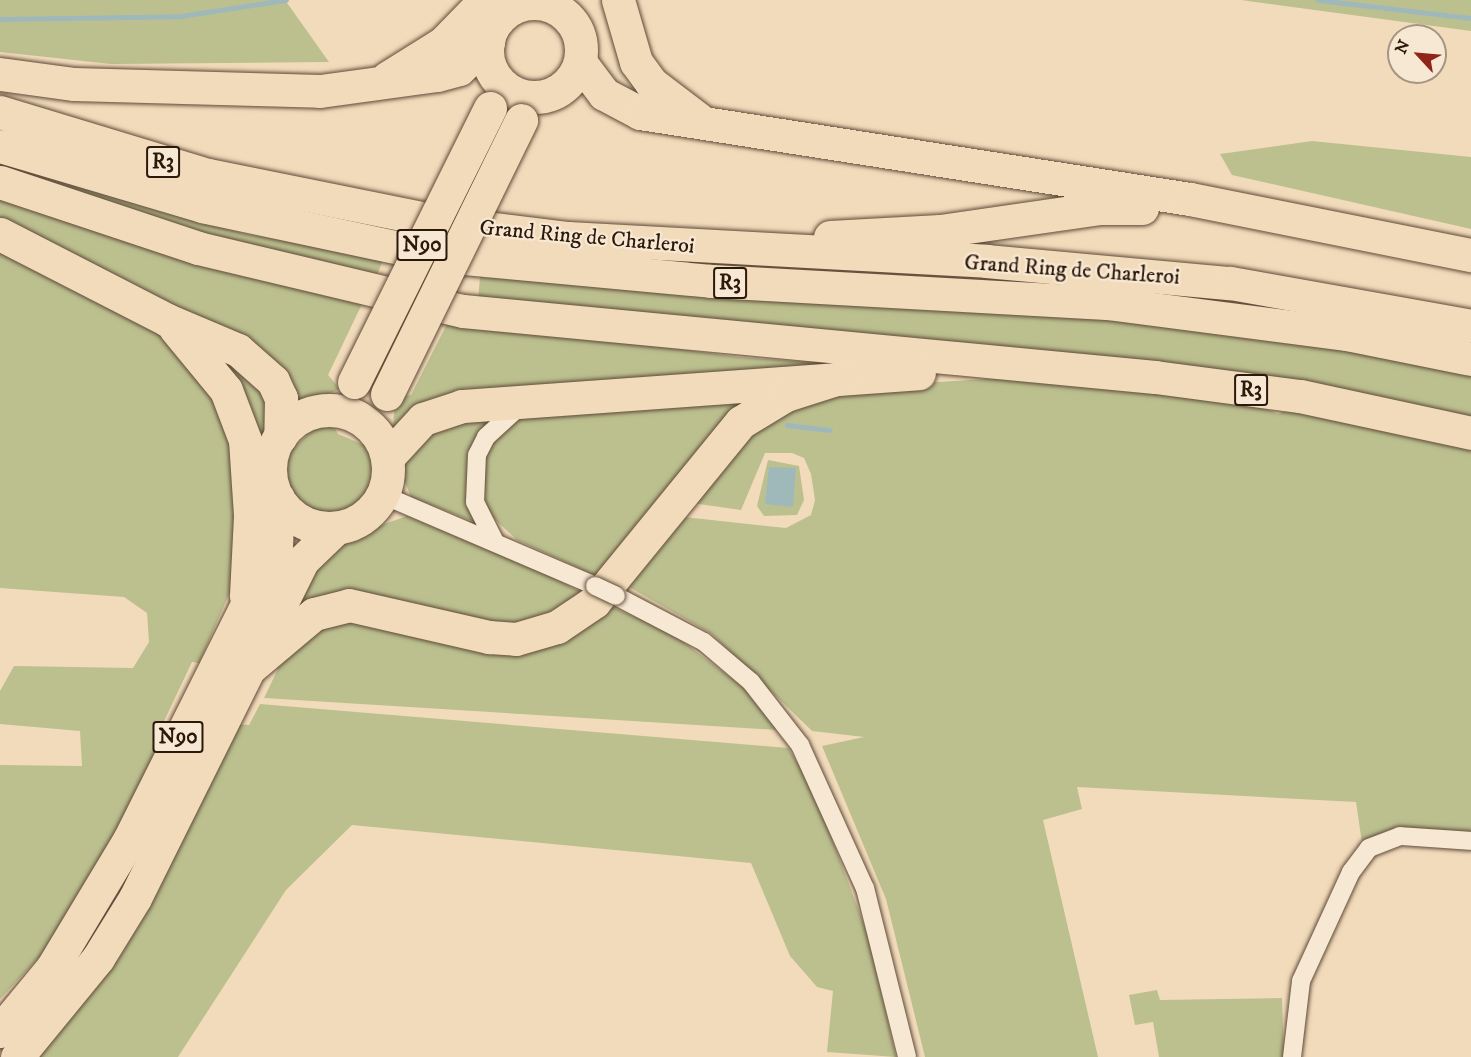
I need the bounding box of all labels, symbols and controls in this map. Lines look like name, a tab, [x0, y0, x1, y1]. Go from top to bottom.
north arrow	[1387, 24, 1447, 84]
text: N	[1391, 37, 1414, 57]
road number: R3	[145, 144, 181, 180]
street label: Grand Ring de Charleroi	[478, 214, 696, 260]
road number: N90	[395, 227, 449, 263]
street label: Grand Ring de Charleroi	[963, 249, 1181, 291]
road number: R3	[712, 265, 748, 301]
road number: R3	[1233, 372, 1269, 408]
road number: N90	[151, 719, 205, 755]

